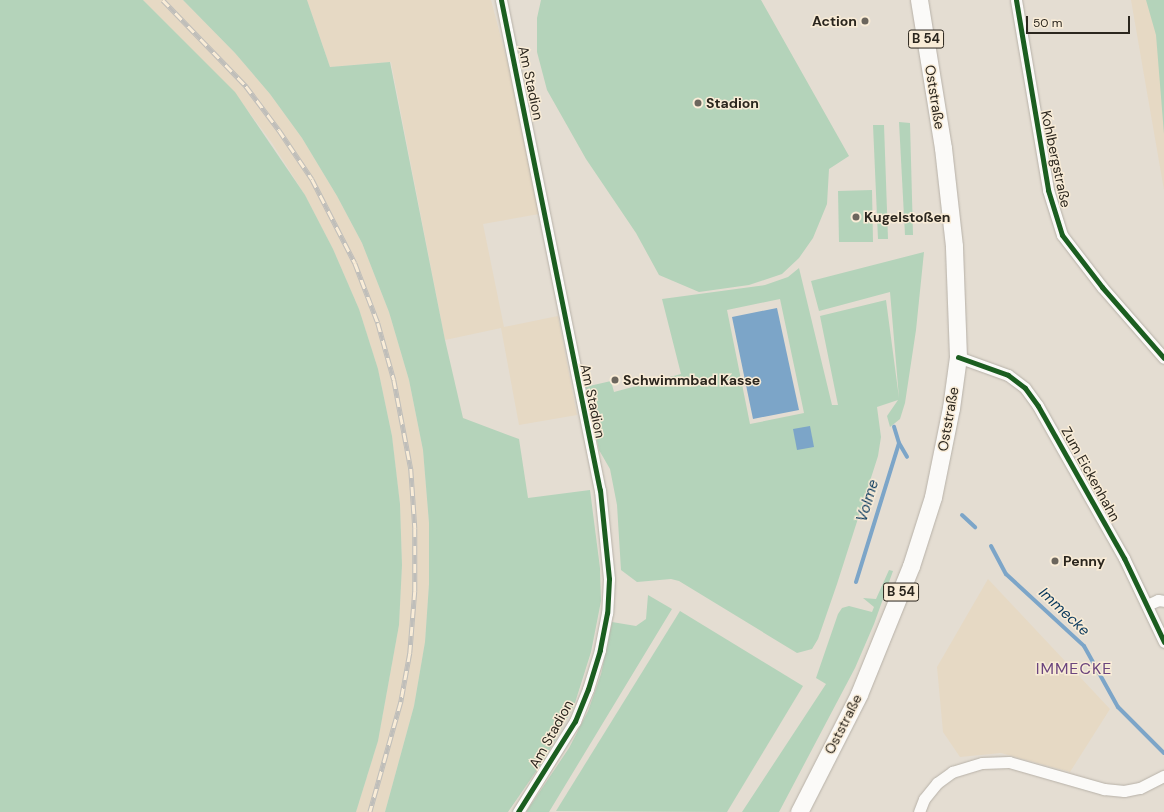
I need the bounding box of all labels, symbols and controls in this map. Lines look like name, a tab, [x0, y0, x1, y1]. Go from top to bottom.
scale bar	[1028, 8, 1132, 34]
place label: Action	[812, 13, 857, 29]
text: 50 m	[1033, 15, 1062, 31]
marker: Action	[860, 16, 870, 26]
road number: B 54	[908, 28, 944, 50]
street label: Am Stadion	[515, 44, 547, 122]
street label: Oststraße	[922, 64, 948, 130]
place label: Stadion	[706, 95, 759, 111]
marker: Stadion	[693, 98, 703, 108]
street label: Kohlbergstraße	[1038, 109, 1074, 209]
place label: Kugelstoßen	[864, 209, 951, 225]
marker: Kugelstoßen	[851, 212, 861, 222]
street label: Am Stadion	[577, 362, 609, 440]
place label: Schwimmbad Kasse	[623, 372, 760, 388]
marker: Schwimmbad Kasse	[610, 375, 620, 385]
street label: Oststraße	[934, 386, 962, 452]
street label: Zum Eickenhahn	[1058, 424, 1124, 524]
water label: Volme	[853, 478, 883, 524]
place label: Penny	[1063, 553, 1105, 569]
marker: Penny	[1050, 556, 1060, 566]
road number: B 54	[883, 581, 919, 603]
water label: Immecke	[1035, 584, 1093, 640]
district label: IMMECKE	[1036, 659, 1112, 679]
street label: Oststraße	[821, 691, 865, 757]
street label: Am Stadion	[525, 697, 577, 771]

